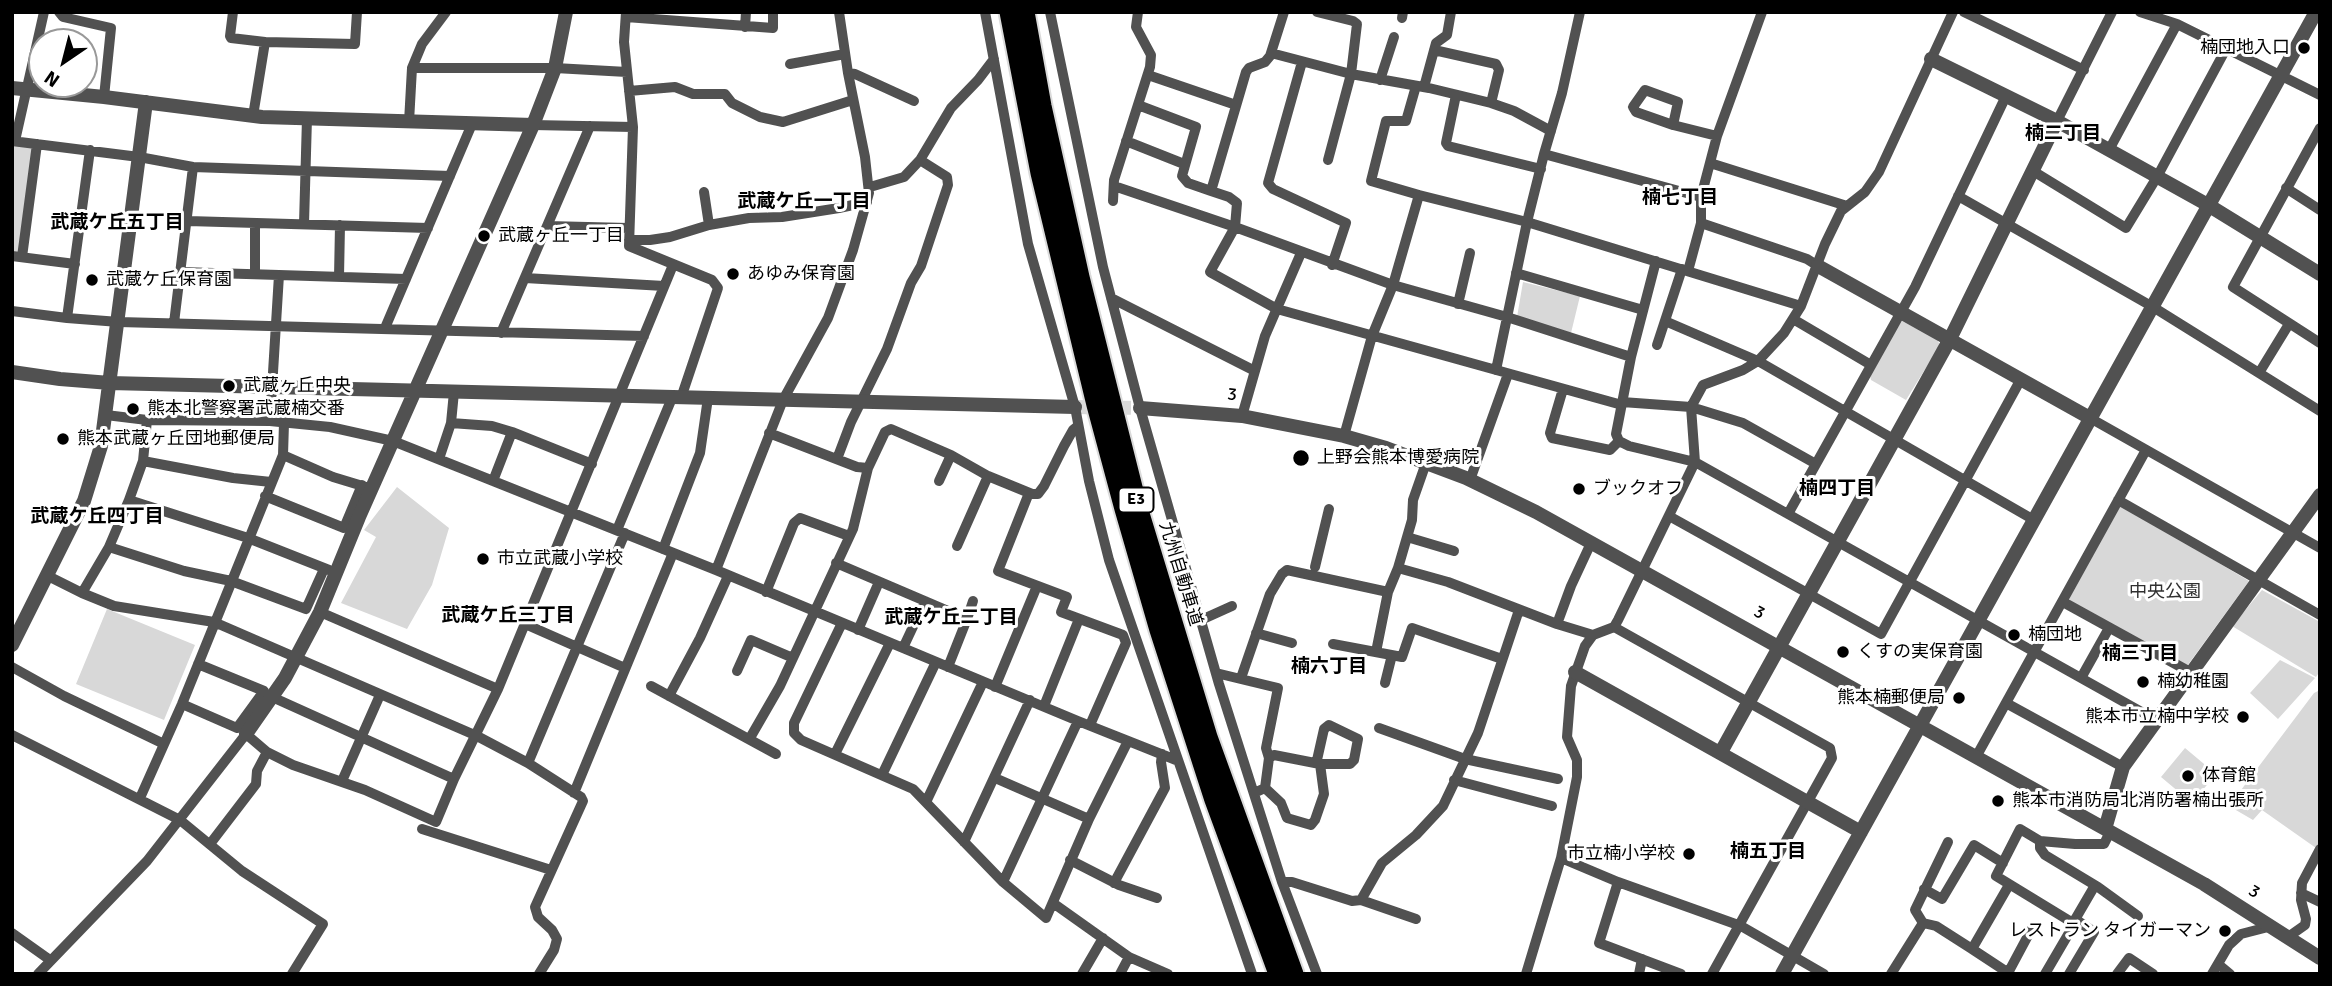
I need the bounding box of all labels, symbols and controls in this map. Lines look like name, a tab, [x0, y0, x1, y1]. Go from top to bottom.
north arrow	[28, 28, 98, 98]
place label: 楠団地入口	[2200, 37, 2290, 59]
marker: 楠団地入口	[2296, 40, 2312, 56]
text: N	[40, 65, 64, 92]
district label: 楠二丁目	[2025, 123, 2101, 145]
district label: 楠七丁目	[1642, 187, 1718, 209]
district label: 武蔵ケ丘一丁目	[738, 191, 870, 213]
district label: 武蔵ケ丘五丁目	[51, 212, 183, 234]
place label: 武蔵ヶ丘一丁目	[498, 225, 624, 247]
marker: 武蔵ヶ丘一丁目	[476, 228, 492, 244]
place label: あゆみ保育園	[747, 263, 855, 285]
marker: あゆみ保育園	[725, 266, 741, 282]
place label: 武蔵ケ丘保育園	[106, 269, 232, 291]
marker: 武蔵ケ丘保育園	[84, 272, 100, 288]
place label: 武蔵ヶ丘中央	[243, 375, 351, 397]
marker: 武蔵ヶ丘中央	[221, 378, 237, 394]
street label: 3	[1226, 384, 1238, 406]
place label: 熊本北警察署武蔵楠交番	[147, 398, 345, 420]
marker: 熊本北警察署武蔵楠交番	[125, 401, 141, 417]
place label: 熊本武蔵ヶ丘団地郵便局	[77, 428, 275, 450]
marker: 熊本武蔵ヶ丘団地郵便局	[55, 431, 71, 447]
place label: 上野会熊本博愛病院	[1317, 447, 1479, 469]
marker: 上野会熊本博愛病院	[1291, 448, 1311, 468]
place label: ブックオフ	[1593, 478, 1683, 500]
district label: 楠四丁目	[1799, 478, 1875, 500]
marker: ブックオフ	[1571, 481, 1587, 497]
road number: E3	[1118, 488, 1154, 512]
district label: 武蔵ケ丘四丁目	[31, 506, 163, 528]
street label: 九州自動車道	[1154, 519, 1206, 629]
place label: 市立武蔵小学校	[497, 548, 623, 570]
marker: 市立武蔵小学校	[475, 551, 491, 567]
park label: 中央公園	[2129, 581, 2201, 603]
street label: 3	[1750, 601, 1768, 625]
district label: 武蔵ケ丘三丁目	[442, 605, 574, 627]
district label: 武蔵ケ丘二丁目	[885, 607, 1017, 629]
place label: 楠団地	[2028, 624, 2082, 646]
marker: 楠団地	[2006, 627, 2022, 643]
place label: くすの実保育園	[1857, 641, 1983, 663]
district label: 楠三丁目	[2102, 643, 2178, 665]
marker: くすの実保育園	[1835, 644, 1851, 660]
district label: 楠六丁目	[1291, 656, 1367, 678]
place label: 楠幼稚園	[2157, 671, 2229, 693]
marker: 楠幼稚園	[2135, 674, 2151, 690]
place label: 熊本楠郵便局	[1837, 687, 1945, 709]
marker: 熊本楠郵便局	[1951, 690, 1967, 706]
place label: 熊本市立楠中学校	[2085, 706, 2229, 728]
marker: 熊本市立楠中学校	[2235, 709, 2251, 725]
place label: 体育館	[2202, 765, 2256, 787]
marker: 体育館	[2180, 768, 2196, 784]
place label: 熊本市消防局北消防署楠出張所	[2012, 790, 2264, 812]
marker: 熊本市消防局北消防署楠出張所	[1990, 793, 2006, 809]
district label: 楠五丁目	[1730, 841, 1806, 863]
place label: 市立楠小学校	[1567, 843, 1675, 865]
marker: 市立楠小学校	[1681, 846, 1697, 862]
street label: 3	[2244, 880, 2264, 904]
place label: レストラン タイガーマン	[2009, 920, 2211, 942]
marker: レストラン タイガーマン	[2217, 923, 2233, 939]

